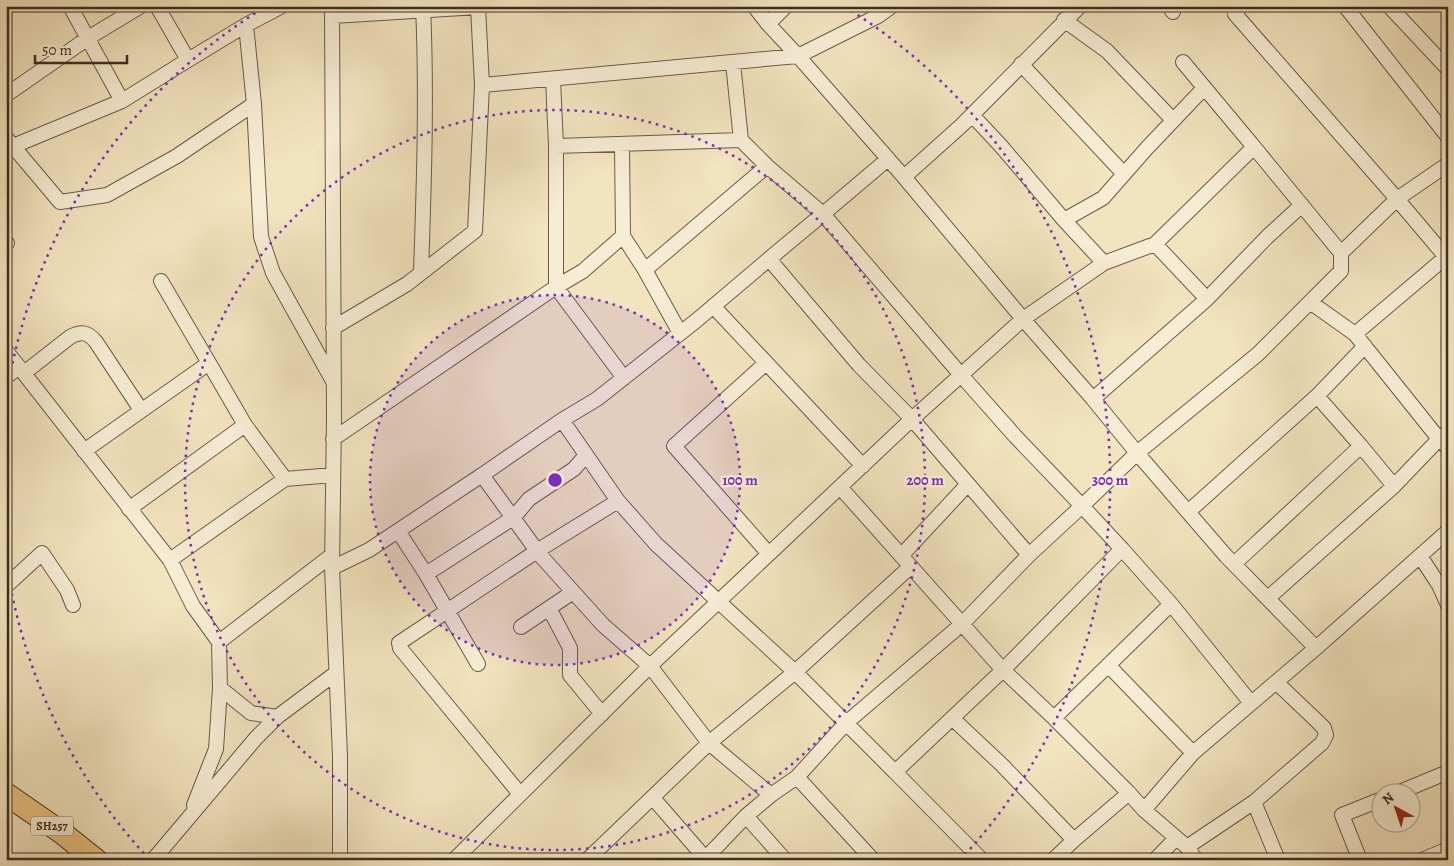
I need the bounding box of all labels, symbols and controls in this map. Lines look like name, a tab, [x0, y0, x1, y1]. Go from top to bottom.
scale bar	[35, 32, 128, 64]
text: 50 m	[42, 40, 72, 60]
text: 100 m	[722, 470, 758, 490]
text: 200 m	[906, 470, 944, 490]
text: 300 m	[1092, 470, 1129, 490]
centre of rings	[546, 471, 564, 489]
north arrow	[1372, 784, 1422, 834]
text: N	[1378, 788, 1398, 809]
road number: SH257	[31, 816, 73, 836]

